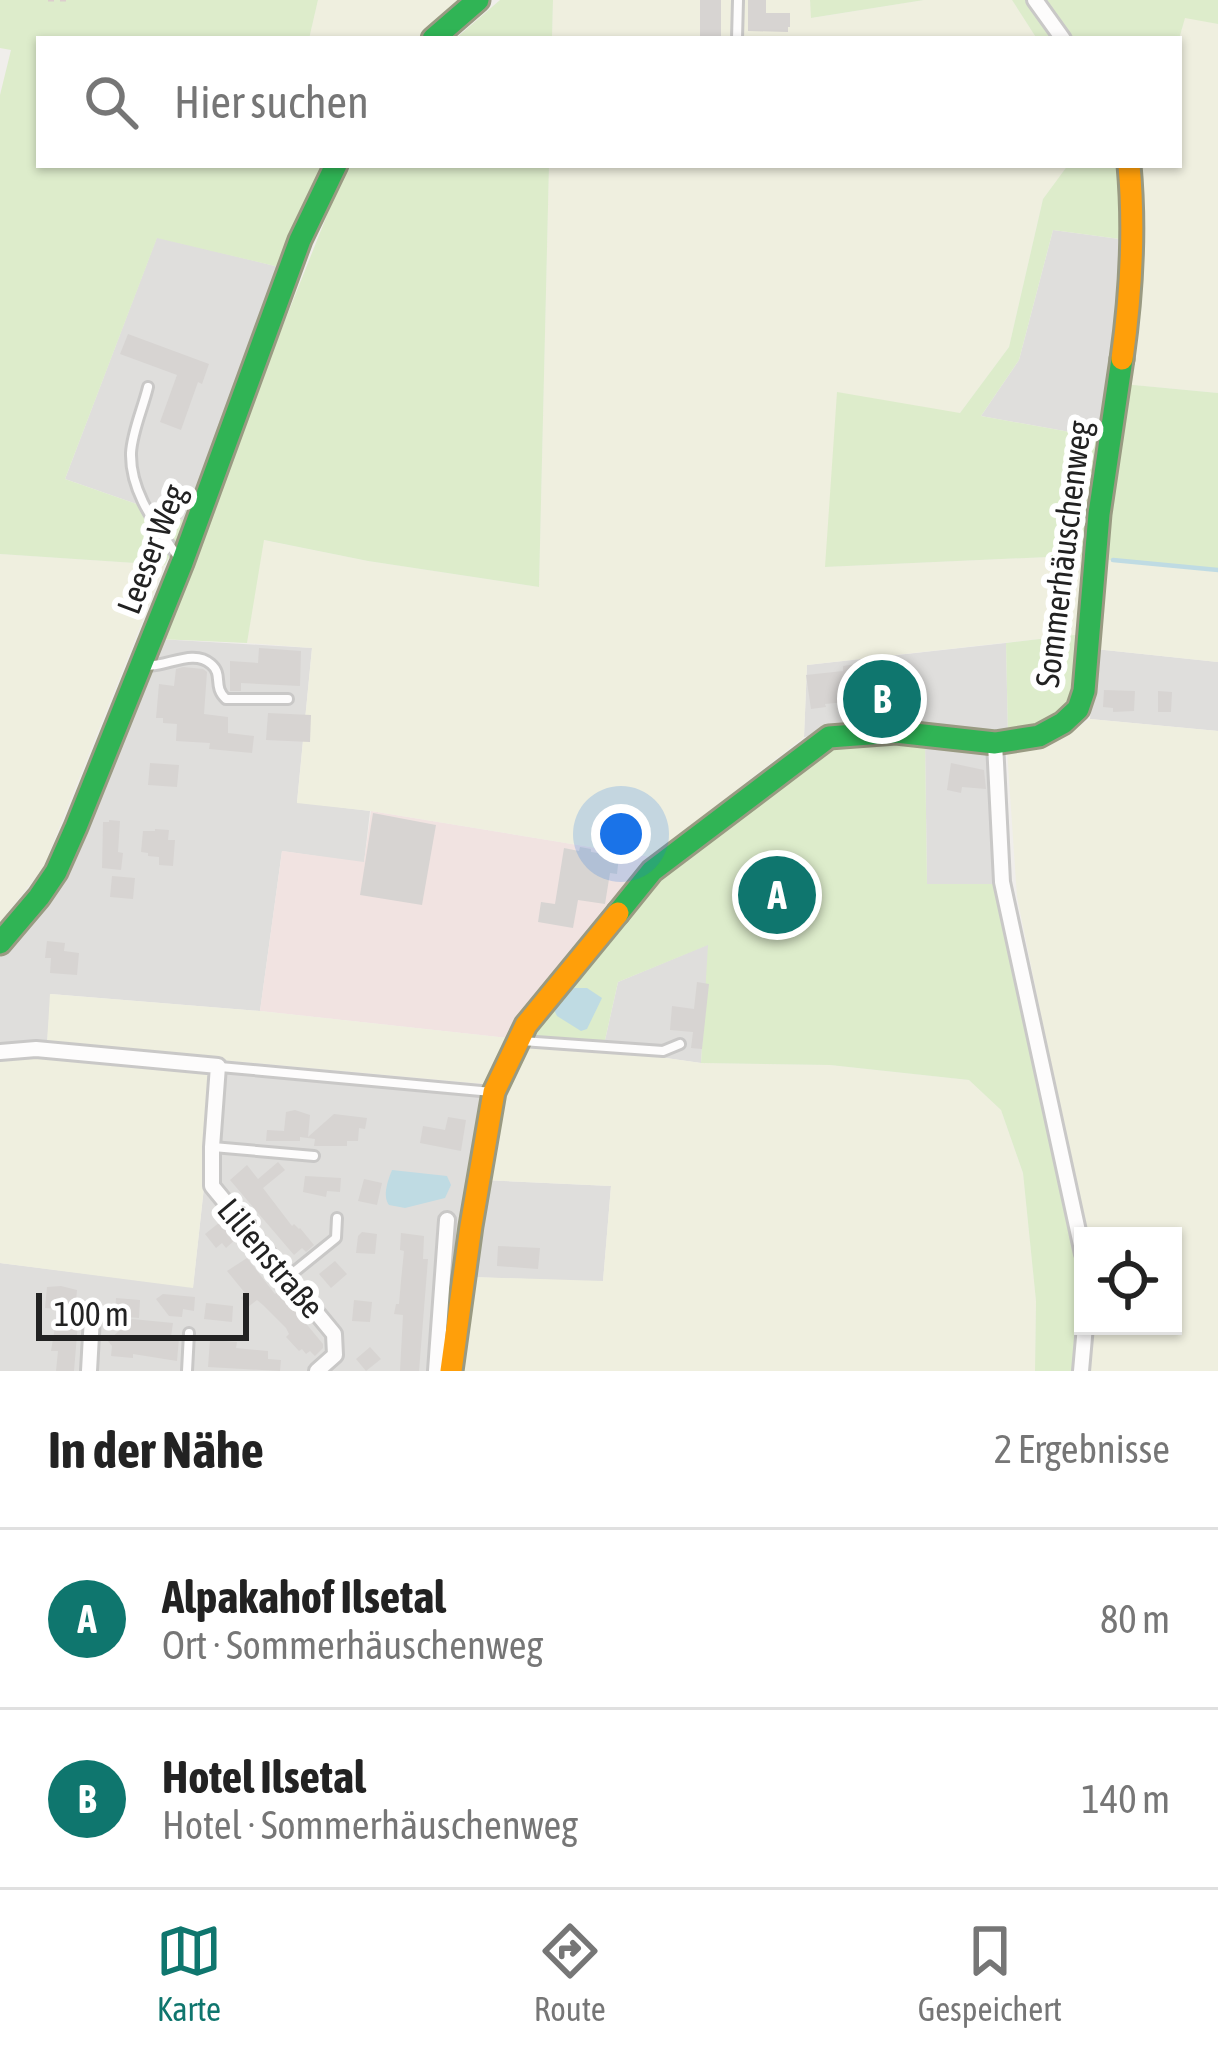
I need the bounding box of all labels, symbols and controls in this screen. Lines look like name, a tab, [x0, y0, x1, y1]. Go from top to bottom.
search box	[36, 36, 1182, 168]
icon: search	[78, 69, 144, 135]
text: Hier suchen	[174, 76, 369, 128]
street label: Sommerhäuschenweg	[1028, 418, 1098, 689]
street label: Leeser Weg	[109, 478, 193, 619]
pin: B	[843, 654, 921, 744]
your location	[591, 804, 651, 864]
pin: A	[738, 850, 816, 940]
street label: Lilienstraße	[210, 1191, 332, 1325]
map controls	[1074, 1227, 1182, 1335]
button: locate	[1074, 1227, 1182, 1335]
scale bar	[36, 1287, 249, 1340]
text: 100 m	[54, 1295, 129, 1333]
text: In der Nähe	[48, 1420, 264, 1479]
text: 2 Ergebnisse	[994, 1427, 1170, 1471]
text: Alpakahof Ilsetal	[162, 1571, 446, 1623]
text: A	[77, 1597, 97, 1641]
text: 80 m	[1100, 1597, 1170, 1641]
text: Ort · Sommerhäuschenweg	[162, 1623, 543, 1667]
text: Hotel Ilsetal	[162, 1751, 366, 1803]
text: B	[78, 1777, 96, 1821]
text: 140 m	[1082, 1777, 1170, 1821]
text: Hotel · Sommerhäuschenweg	[162, 1803, 578, 1847]
tab: Karte	[156, 1918, 222, 2028]
tab: Route	[534, 1918, 606, 2028]
tab: Gespeichert	[918, 1918, 1062, 2028]

